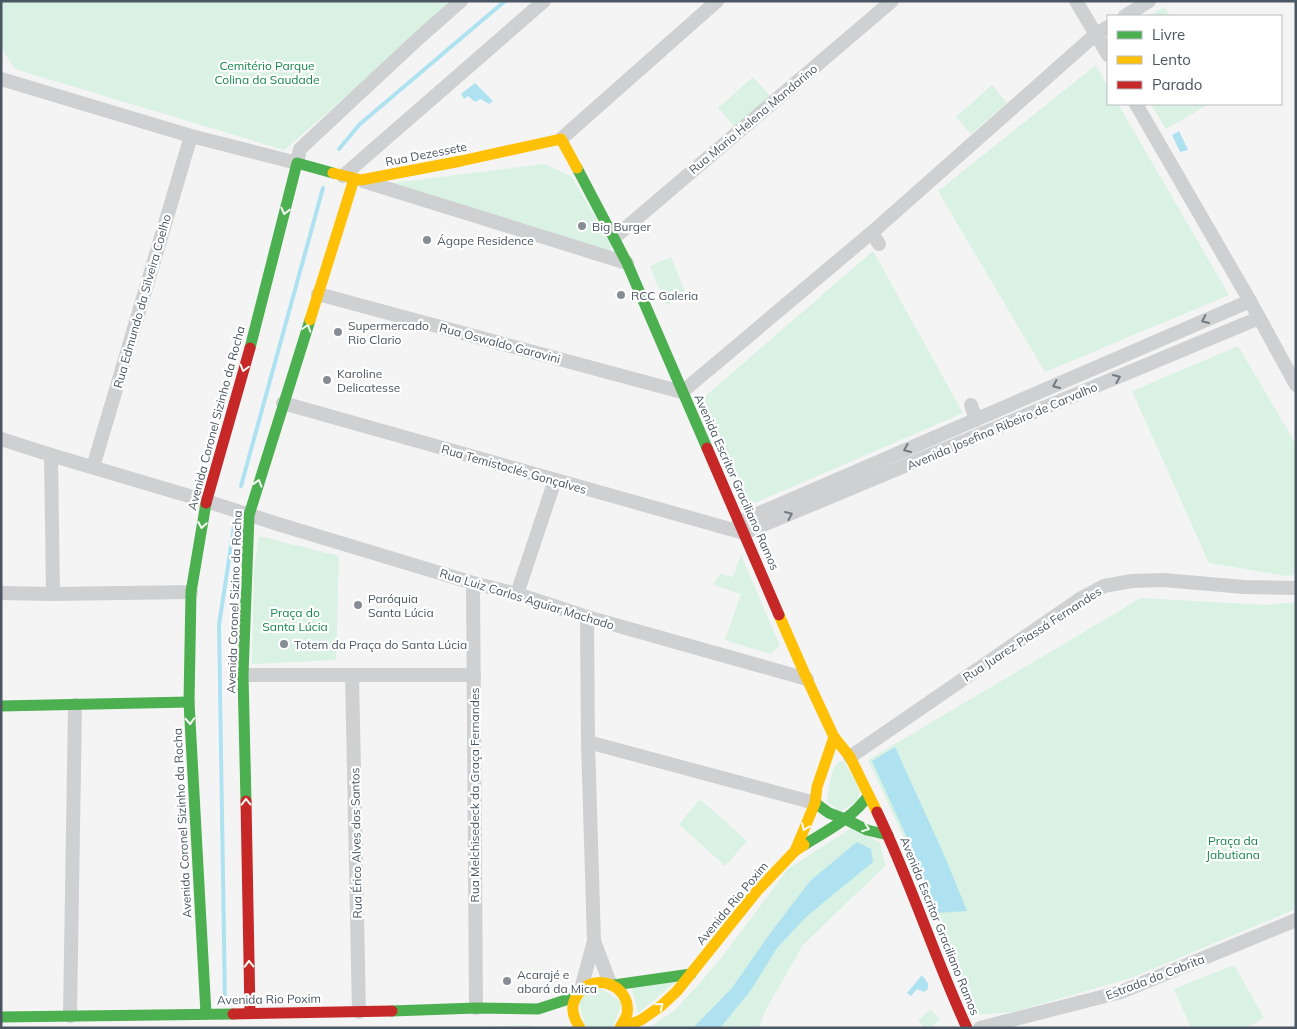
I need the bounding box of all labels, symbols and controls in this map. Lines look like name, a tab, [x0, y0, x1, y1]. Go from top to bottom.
legend	[1107, 15, 1282, 105]
text: Livre	[1152, 25, 1185, 44]
text: Lento	[1152, 50, 1191, 69]
park label: Cemitério Parque Colina da Saudade	[215, 58, 319, 87]
street label: Rua Maria Helena Mandarino	[686, 61, 820, 177]
text: Parado	[1152, 75, 1202, 94]
street label: Rua Dezessete	[384, 139, 468, 169]
one-way arrow	[280, 206, 291, 215]
street label: Rua Edmundo da Silveira Coelho	[110, 212, 174, 390]
place label: Big Burger	[592, 219, 652, 234]
marker: Big Burger	[576, 220, 588, 232]
place label: Ágape Residence	[437, 233, 534, 248]
marker: Ágape Residence	[421, 234, 433, 246]
place label: RCC Galeria	[631, 288, 698, 303]
marker: RCC Galeria	[615, 289, 627, 301]
one-way arrow	[1201, 314, 1210, 325]
place label: Supermercado Rio Clario	[348, 318, 429, 347]
street label: Rua Oswaldo Garavini	[438, 320, 562, 366]
street label: Avenida Coronel Sizinho da Rocha	[184, 324, 248, 512]
one-way arrow	[301, 325, 311, 333]
marker: Supermercado Rio Clario	[332, 326, 344, 338]
one-way arrow	[240, 363, 250, 372]
place label: Karoline Delicatesse	[337, 366, 400, 395]
marker: Karoline Delicatesse	[321, 374, 333, 386]
one-way arrow	[1112, 374, 1121, 384]
one-way arrow	[1052, 378, 1061, 389]
street label: Avenida Josefina Ribeiro de Carvalho	[905, 379, 1100, 473]
street label: Avenida Escritor Graciliano Ramos	[691, 392, 783, 572]
street label: Rua Temistoclés Gonçalves	[440, 441, 588, 497]
one-way arrow	[903, 443, 912, 454]
one-way arrow	[253, 480, 263, 488]
street label: Avenida Coronel Sizino da Rocha	[223, 510, 245, 694]
one-way arrow	[784, 510, 793, 521]
one-way arrow	[198, 520, 208, 529]
street label: Rua Luiz Carlos Aguiar Machado	[438, 565, 616, 633]
street label: Rua Juarez Piassá Fernandes	[960, 584, 1104, 684]
place label: Paróquia Santa Lúcia	[368, 591, 434, 620]
marker: Paróquia Santa Lúcia	[352, 599, 364, 611]
park label: Praça do Santa Lúcia	[262, 605, 328, 634]
place label: Totem da Praça do Santa Lúcia	[294, 637, 467, 652]
marker: Totem da Praça do Santa Lúcia	[278, 638, 290, 650]
street label: Rua Melchisedeck da Graça Fernandes	[467, 688, 482, 902]
one-way arrow	[185, 718, 196, 726]
street label: Avenida Coronel Sizinho da Rocha	[170, 728, 194, 918]
street label: Rua Érico Alves dos Santos	[347, 767, 365, 919]
one-way arrow	[240, 798, 251, 806]
one-way arrow	[800, 822, 811, 831]
one-way arrow	[861, 822, 870, 832]
park label: Praça da Jabutiana	[1206, 833, 1260, 862]
street label: Avenida Escritor Graciliano Ramos	[897, 835, 983, 1017]
street label: Avenida Rio Poxim	[693, 858, 771, 948]
street label: Estrada da Cabrita	[1103, 951, 1207, 1003]
one-way arrow	[244, 960, 254, 968]
place label: Acarajé e abará da Mica	[517, 967, 597, 996]
marker: Acarajé e abará da Mica	[501, 975, 513, 987]
street label: Avenida Rio Poxim	[217, 991, 321, 1007]
one-way arrow	[654, 1004, 663, 1012]

